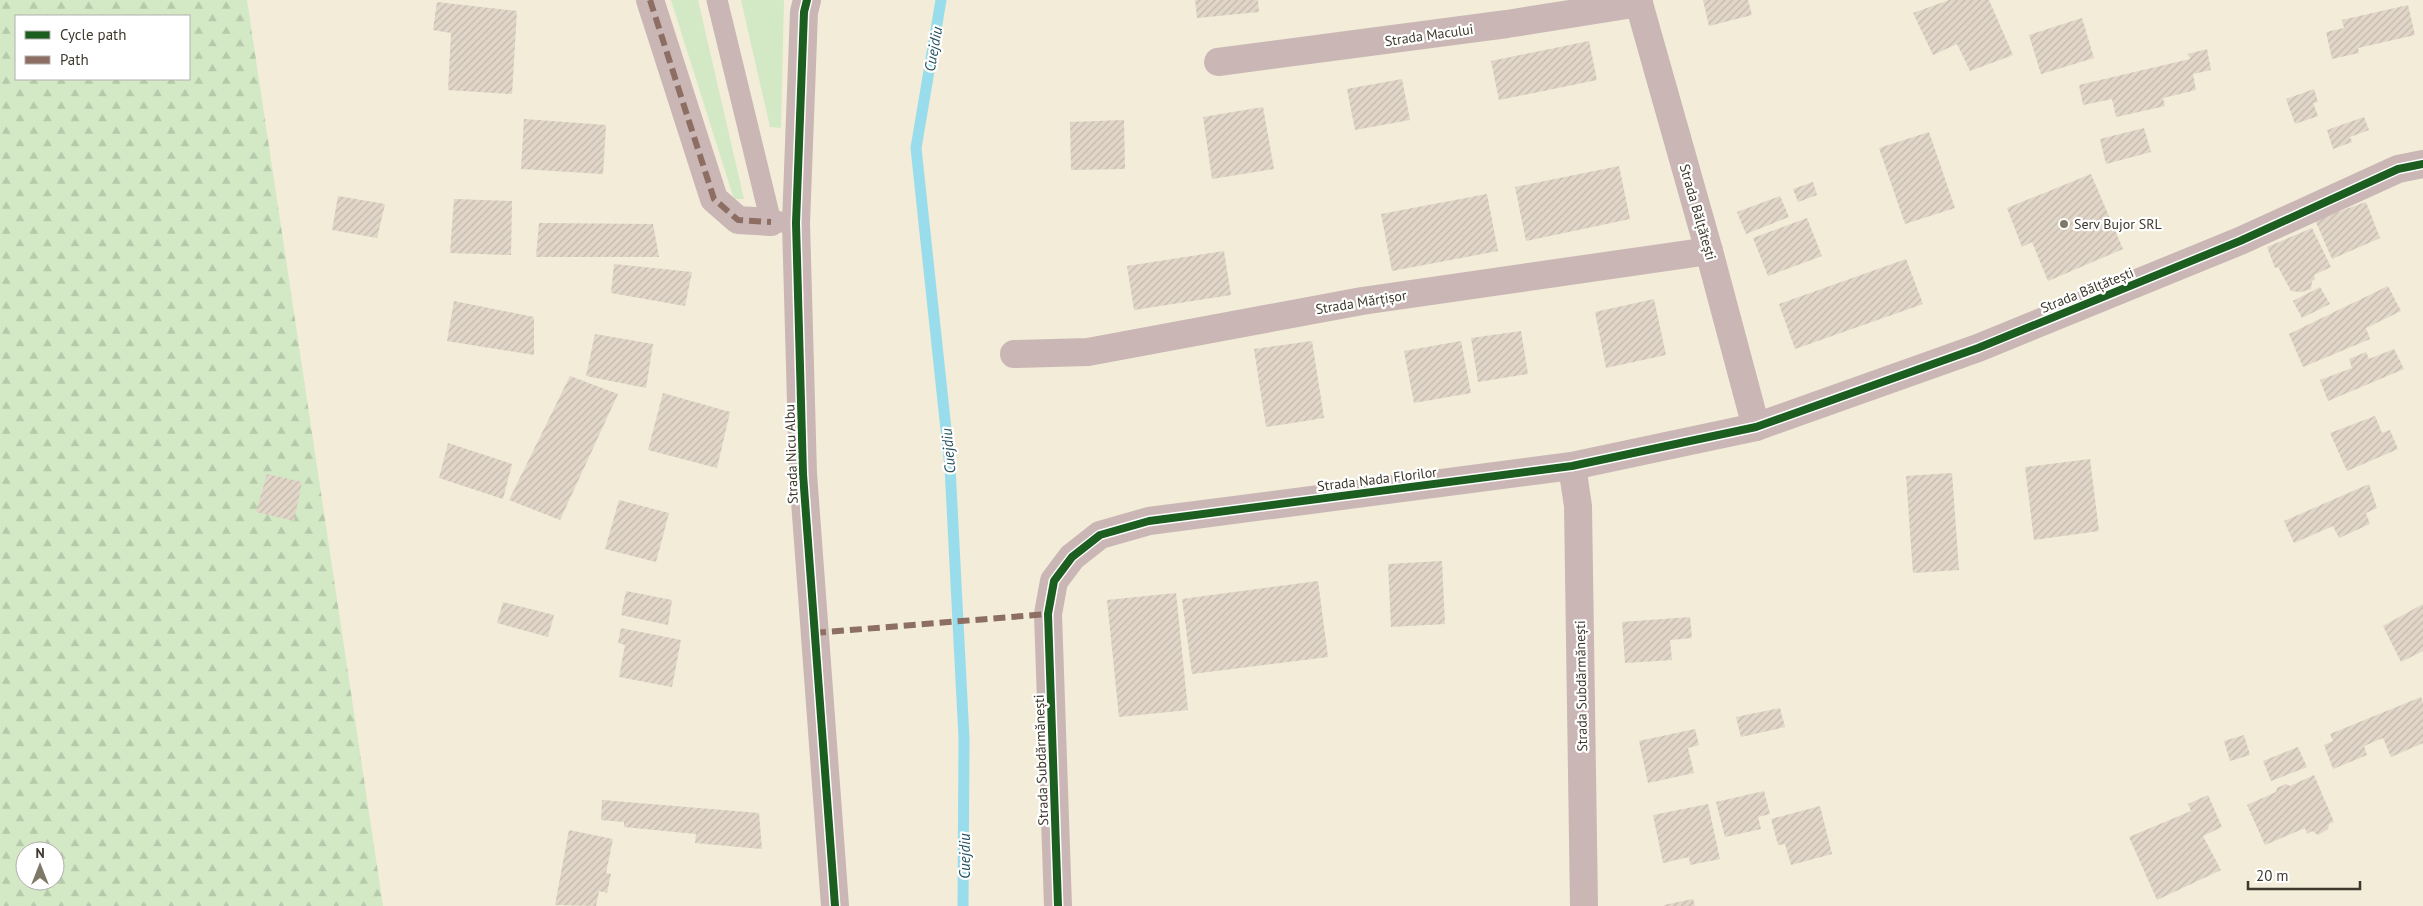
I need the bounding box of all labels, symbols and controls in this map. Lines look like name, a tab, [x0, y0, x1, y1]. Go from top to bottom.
legend	[15, 15, 190, 80]
street label: Strada Macului	[1383, 20, 1475, 50]
text: Cycle path	[60, 25, 126, 44]
water label: Cuejdiu	[920, 25, 946, 73]
text: Path	[60, 50, 89, 69]
street label: Strada Bălțătești	[1676, 162, 1720, 262]
place label: Serv Bujor SRL	[2074, 215, 2162, 233]
marker: Serv Bujor SRL	[2058, 218, 2070, 230]
street label: Strada Bălțătești	[2038, 263, 2136, 317]
street label: Strada Mărțișor	[1314, 286, 1408, 318]
street label: Strada Nicu Albu	[780, 404, 802, 504]
water label: Cuejdiu	[937, 427, 959, 474]
street label: Strada Nada Florilor	[1316, 463, 1438, 495]
street label: Strada Subdărmănești	[1571, 620, 1591, 752]
street label: Strada Subdărmănești	[1030, 694, 1052, 826]
water label: Cuejdiu	[955, 833, 974, 879]
north arrow	[15, 841, 65, 891]
text: N	[35, 844, 45, 862]
scale bar	[2248, 858, 2360, 890]
text: 20 m	[2256, 866, 2289, 885]

